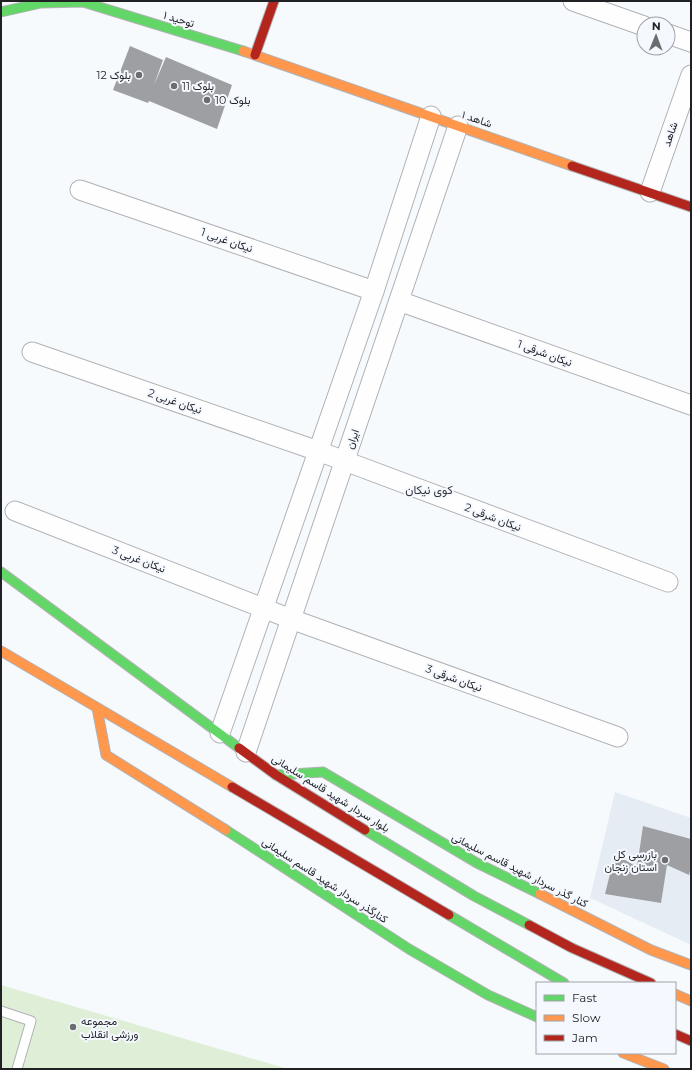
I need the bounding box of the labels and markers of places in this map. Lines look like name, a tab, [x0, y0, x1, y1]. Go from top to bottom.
place label: بلوک 12	[97, 68, 131, 82]
marker: بلوک 12	[134, 70, 144, 80]
place label: بلوک 11	[182, 79, 214, 93]
marker: بلوک 11	[169, 81, 179, 91]
place label: بلوک 10	[215, 93, 250, 107]
marker: بلوک 10	[202, 95, 212, 105]
place label: بازرسی کل استان زنجان	[604, 847, 657, 874]
marker: بازرسی کل استان زنجان	[660, 855, 670, 865]
place label: مجموعه ورزشی انقلاب	[81, 1014, 139, 1041]
marker: مجموعه ورزشی انقلاب	[68, 1022, 78, 1032]

